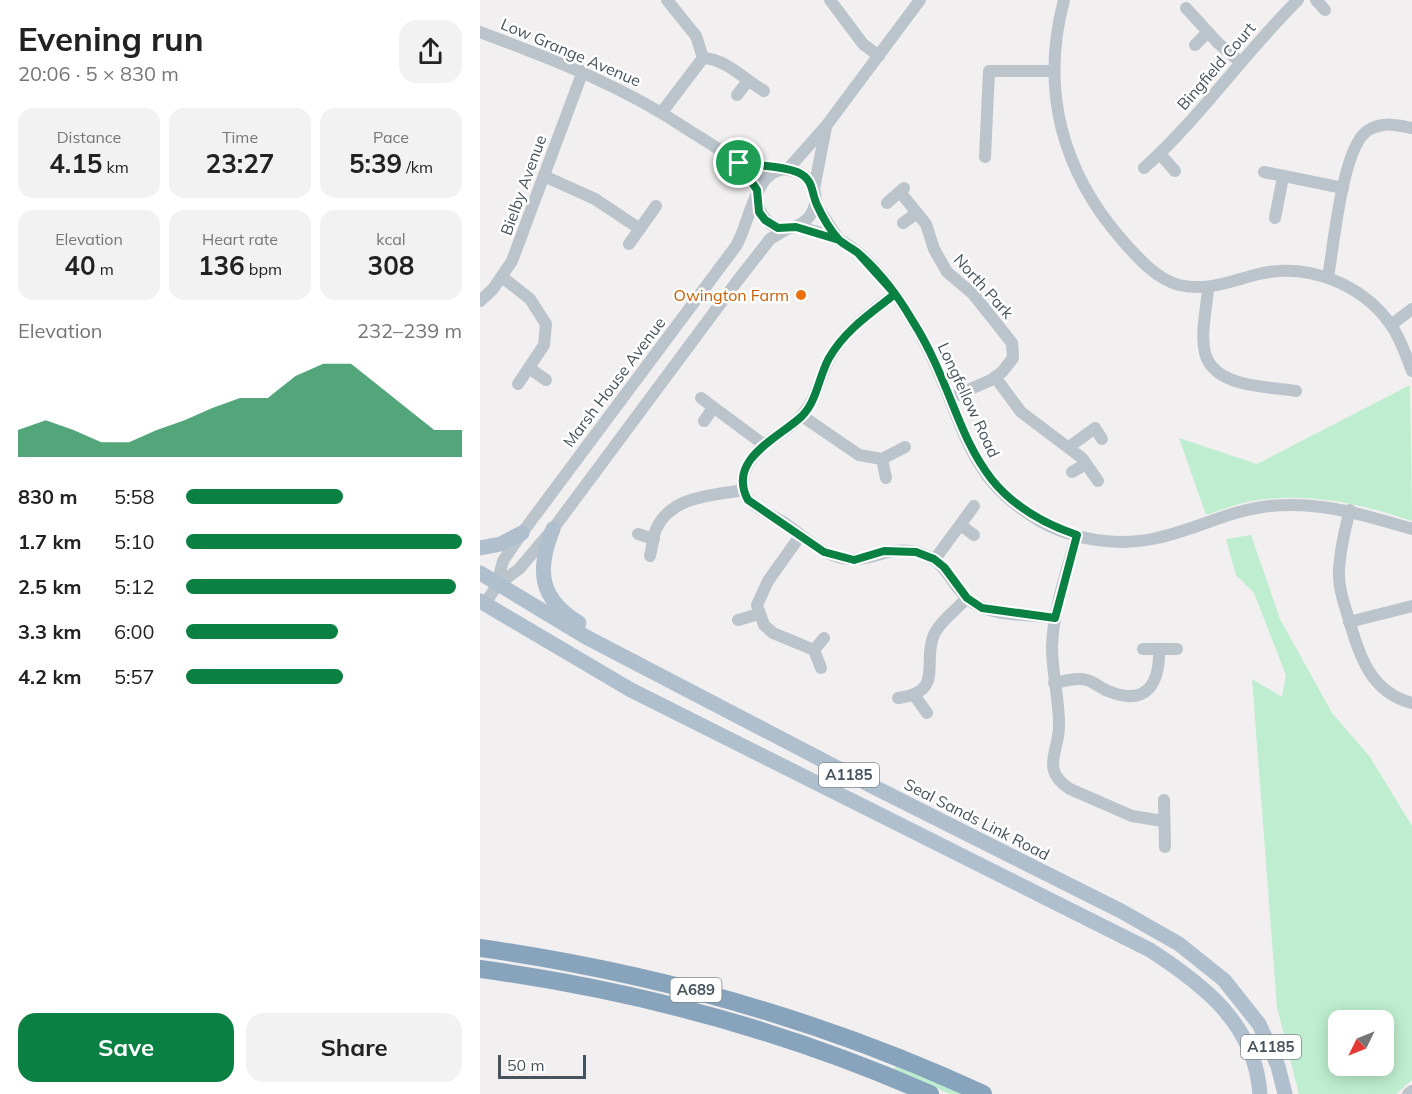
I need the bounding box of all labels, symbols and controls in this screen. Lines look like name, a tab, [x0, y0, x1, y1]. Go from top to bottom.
street label: Low Grange Avenue	[498, 13, 644, 91]
text: Evening run	[18, 18, 204, 59]
street label: Bingfield Court	[1172, 18, 1260, 114]
button: share	[399, 20, 462, 83]
text: 20:06 · 5 × 830 m	[18, 61, 179, 86]
text: Distance	[57, 127, 121, 147]
text: Time	[222, 127, 258, 147]
text: Pace	[373, 127, 409, 147]
street label: Bielby Avenue	[496, 132, 550, 238]
pin	[713, 137, 764, 188]
icon: arrive	[722, 146, 755, 179]
text: 4.15	[49, 147, 102, 180]
text: 23:27	[206, 147, 274, 180]
text: 5:39	[349, 147, 402, 180]
text: km	[102, 157, 129, 177]
text: /km	[402, 157, 433, 177]
text: Elevation	[55, 229, 123, 249]
text: Heart rate	[202, 229, 278, 249]
text: kcal	[376, 229, 406, 249]
text: 40	[64, 249, 95, 282]
text: 136	[198, 249, 245, 282]
text: 308	[368, 249, 414, 282]
street label: North Park	[950, 250, 1019, 323]
text: m	[95, 259, 114, 279]
text: bpm	[245, 259, 282, 279]
place label: Owington Farm	[674, 285, 789, 305]
marker: Owington Farm	[794, 288, 808, 302]
street label: Marsh House Avenue	[559, 313, 669, 451]
text: Elevation	[18, 318, 103, 343]
text: 232–239 m	[357, 318, 462, 343]
street label: Longfellow Road	[934, 339, 1004, 461]
text: 830 m	[18, 484, 77, 509]
text: 5:58	[114, 484, 155, 509]
text: 1.7 km	[18, 529, 81, 554]
text: 5:10	[114, 529, 155, 554]
text: 2.5 km	[18, 574, 81, 599]
text: 5:12	[114, 574, 155, 599]
text: 3.3 km	[18, 619, 81, 644]
text: 6:00	[114, 619, 155, 644]
text: 4.2 km	[18, 664, 81, 689]
text: 5:57	[114, 664, 155, 689]
road number: A1185	[819, 763, 879, 787]
street label: Seal Sands Link Road	[901, 774, 1053, 864]
road number: A689	[670, 978, 722, 1002]
north arrow	[1328, 1010, 1394, 1076]
map controls	[1328, 1010, 1394, 1076]
button: Save	[18, 1013, 234, 1082]
button: Share	[246, 1013, 462, 1082]
road number: A1185	[1241, 1035, 1301, 1059]
scale bar	[498, 1052, 586, 1080]
text: 50 m	[507, 1055, 544, 1075]

